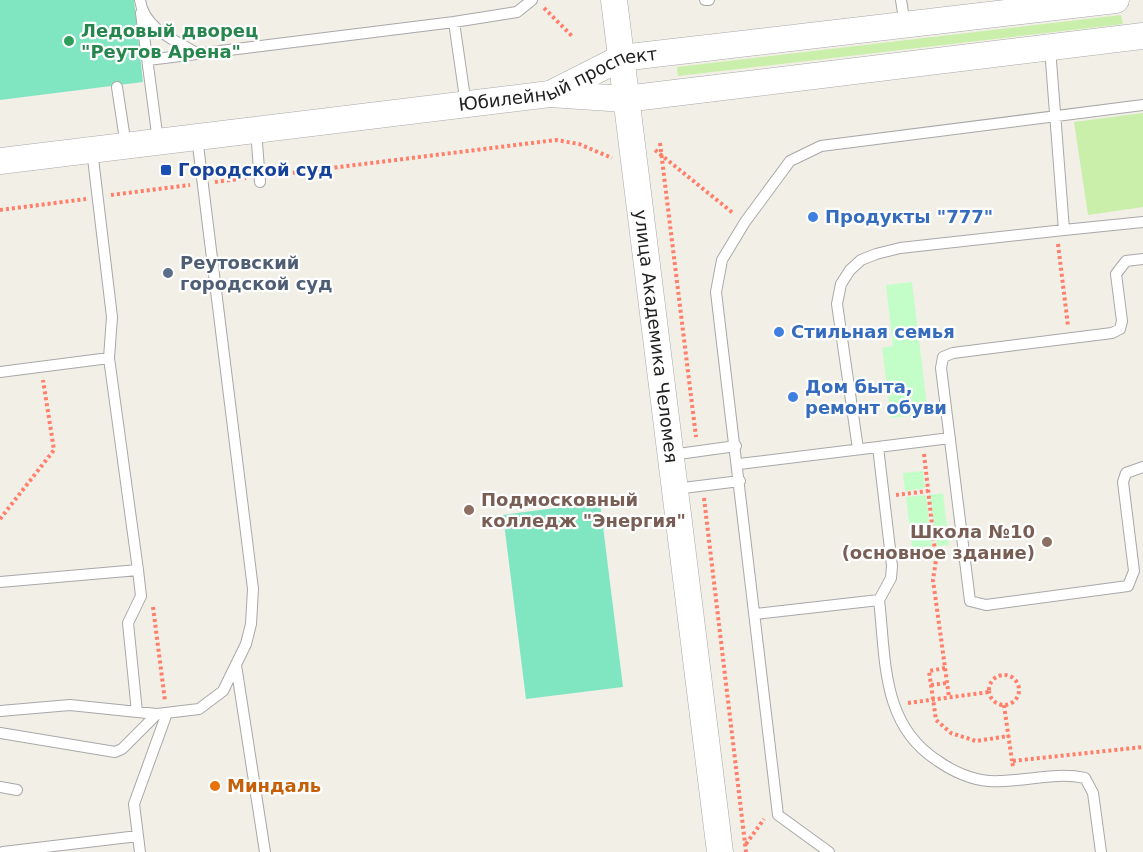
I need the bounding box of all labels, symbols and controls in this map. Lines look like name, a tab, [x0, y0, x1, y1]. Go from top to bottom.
place label: Ледовый дворец "Реутов Арена"	[81, 20, 258, 62]
marker: Ледовый дворец "Реутов Арена"	[62, 34, 76, 48]
street label: Юбилейный проспект	[457, 43, 658, 115]
place label: Городской суд	[178, 159, 333, 180]
marker: Городской суд	[159, 163, 173, 177]
place label: Продукты "777"	[825, 206, 993, 227]
street label: улица Академика Челомея	[630, 208, 683, 464]
marker: Продукты "777"	[806, 210, 820, 224]
place label: Реутовский городской суд	[180, 252, 333, 294]
marker: Реутовский городской суд	[161, 266, 175, 280]
place label: Стильная семья	[791, 321, 955, 342]
marker: Стильная семья	[772, 325, 786, 339]
place label: Дом быта, ремонт обуви	[805, 376, 947, 418]
marker: Дом быта, ремонт обуви	[786, 390, 800, 404]
place label: Подмосковный колледж "Энергия"	[481, 489, 686, 531]
marker: Подмосковный колледж "Энергия"	[462, 503, 476, 517]
place label: Школа №10 (основное здание)	[842, 521, 1035, 563]
marker: Школа №10 (основное здание)	[1040, 535, 1054, 549]
place label: Миндаль	[227, 775, 321, 796]
marker: Миндаль	[208, 779, 222, 793]

